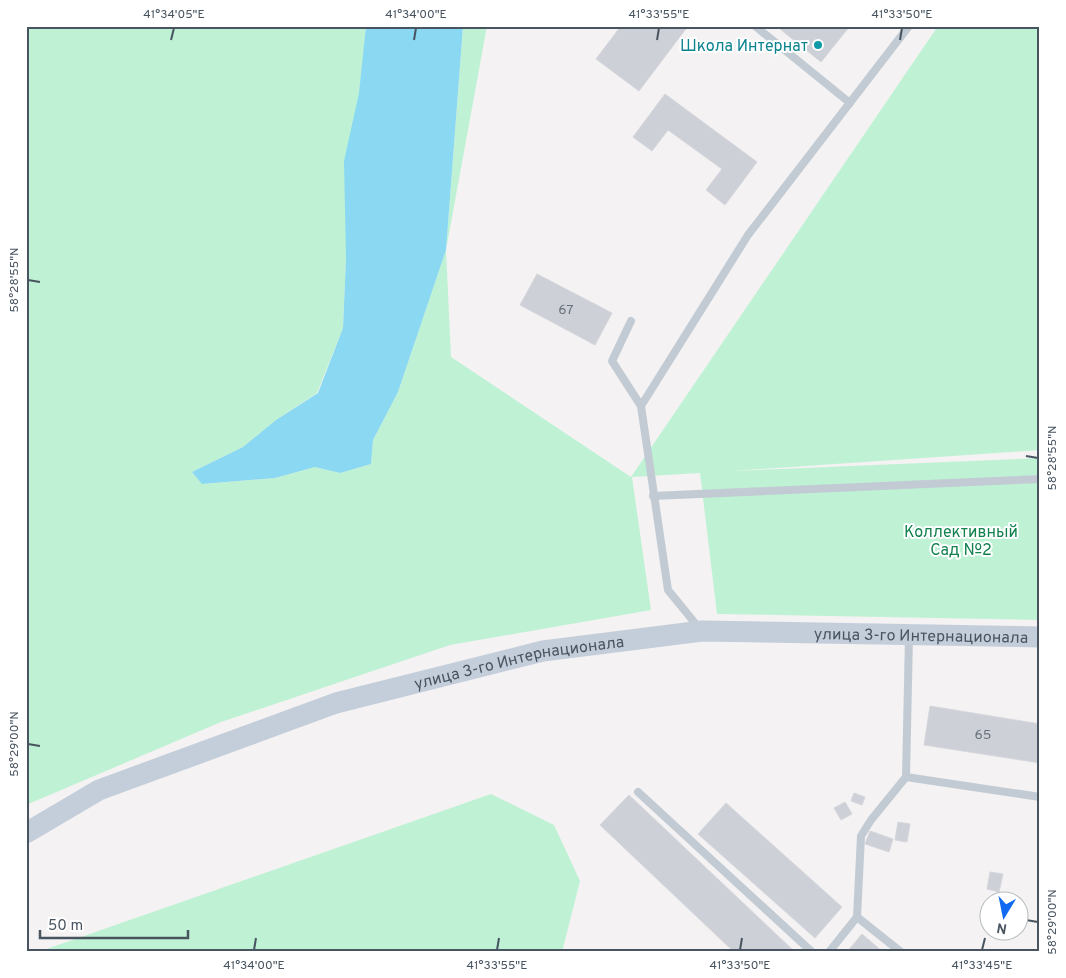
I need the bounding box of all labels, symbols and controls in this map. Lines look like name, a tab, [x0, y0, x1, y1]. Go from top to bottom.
text: 41°34'05"E	[143, 7, 205, 23]
text: 41°34'00"E	[385, 7, 447, 23]
text: 41°33'55"E	[629, 7, 689, 23]
text: 41°33'50"E	[871, 7, 933, 23]
place label: Школа Интернат	[680, 37, 808, 57]
marker: Школа Интернат	[812, 39, 824, 51]
text: 58°28'55"N	[7, 247, 23, 313]
house number: 67	[558, 302, 574, 319]
text: 58°28'55"N	[1045, 425, 1061, 491]
park label: Коллективный Сад №2	[904, 523, 1018, 561]
street label: улица 3-го Интернационала	[814, 625, 1028, 649]
street label: улица 3-го Интернационала	[412, 633, 625, 695]
text: 58°29'00"N	[7, 711, 23, 777]
house number: 65	[974, 727, 992, 744]
text: 58°29'00"N	[1045, 889, 1061, 955]
north arrow	[978, 890, 1028, 940]
scale bar	[40, 908, 188, 940]
text: 50 m	[48, 917, 83, 936]
text: N	[996, 918, 1008, 937]
text: 41°34'00"E	[223, 958, 285, 974]
text: 41°33'55"E	[467, 958, 527, 974]
text: 41°33'50"E	[709, 958, 771, 974]
text: 41°33'45"E	[952, 958, 1012, 974]

